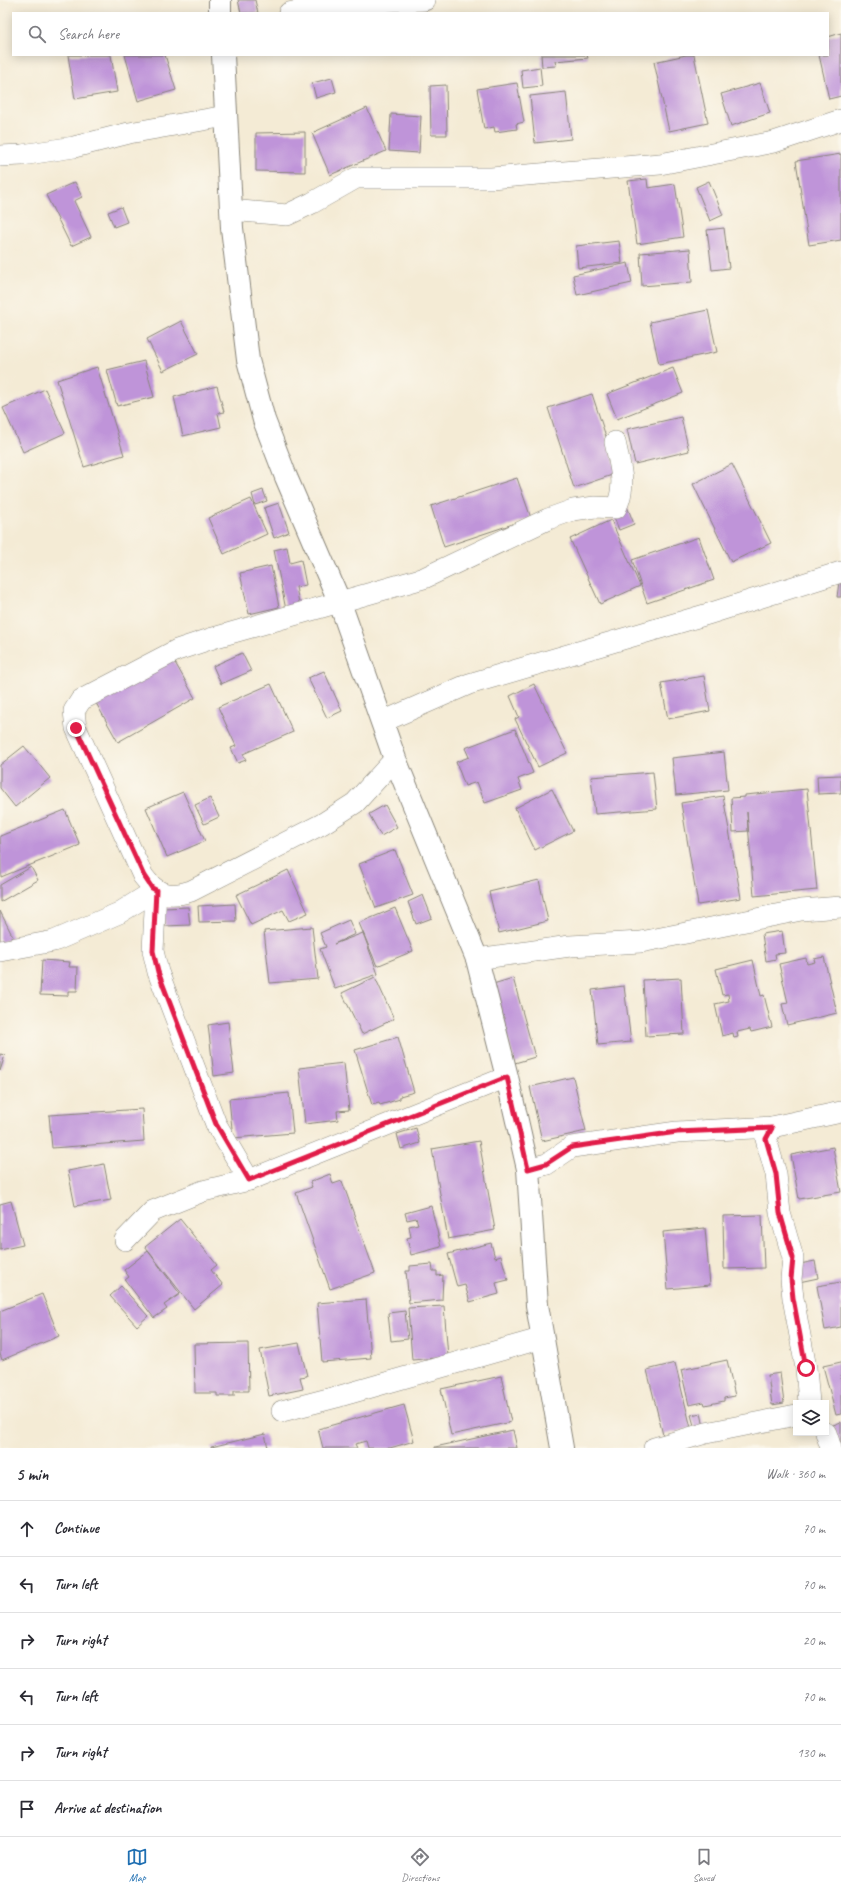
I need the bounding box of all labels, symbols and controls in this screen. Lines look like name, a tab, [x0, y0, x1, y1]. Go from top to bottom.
search box	[12, 12, 829, 56]
icon: search	[26, 23, 48, 45]
text: Search here	[58, 25, 119, 44]
route end	[67, 719, 85, 737]
route start	[797, 1359, 815, 1377]
map controls	[793, 1400, 829, 1436]
button: layers	[793, 1400, 829, 1436]
text: 5 min	[16, 1464, 48, 1485]
text: Walk · 360 m	[766, 1466, 825, 1482]
icon: ahead	[16, 1518, 38, 1540]
text: Continue	[54, 1519, 99, 1538]
text: 70 m	[803, 1521, 825, 1537]
icon: left	[16, 1574, 38, 1596]
text: Turn left	[54, 1575, 97, 1594]
text: 70 m	[803, 1577, 825, 1593]
icon: right	[16, 1630, 38, 1652]
text: Turn right	[54, 1631, 107, 1650]
text: 20 m	[803, 1633, 825, 1649]
icon: left	[16, 1686, 38, 1708]
text: Turn left	[54, 1687, 97, 1706]
text: 70 m	[803, 1689, 825, 1705]
icon: right	[16, 1742, 38, 1764]
text: Turn right	[54, 1743, 107, 1762]
text: 130 m	[797, 1745, 825, 1761]
icon: arrive	[16, 1798, 38, 1820]
text: Arrive at destination	[54, 1799, 161, 1818]
tab: Map	[126, 1846, 148, 1884]
tab: Directions	[401, 1846, 440, 1884]
tab: Saved	[693, 1846, 715, 1884]

